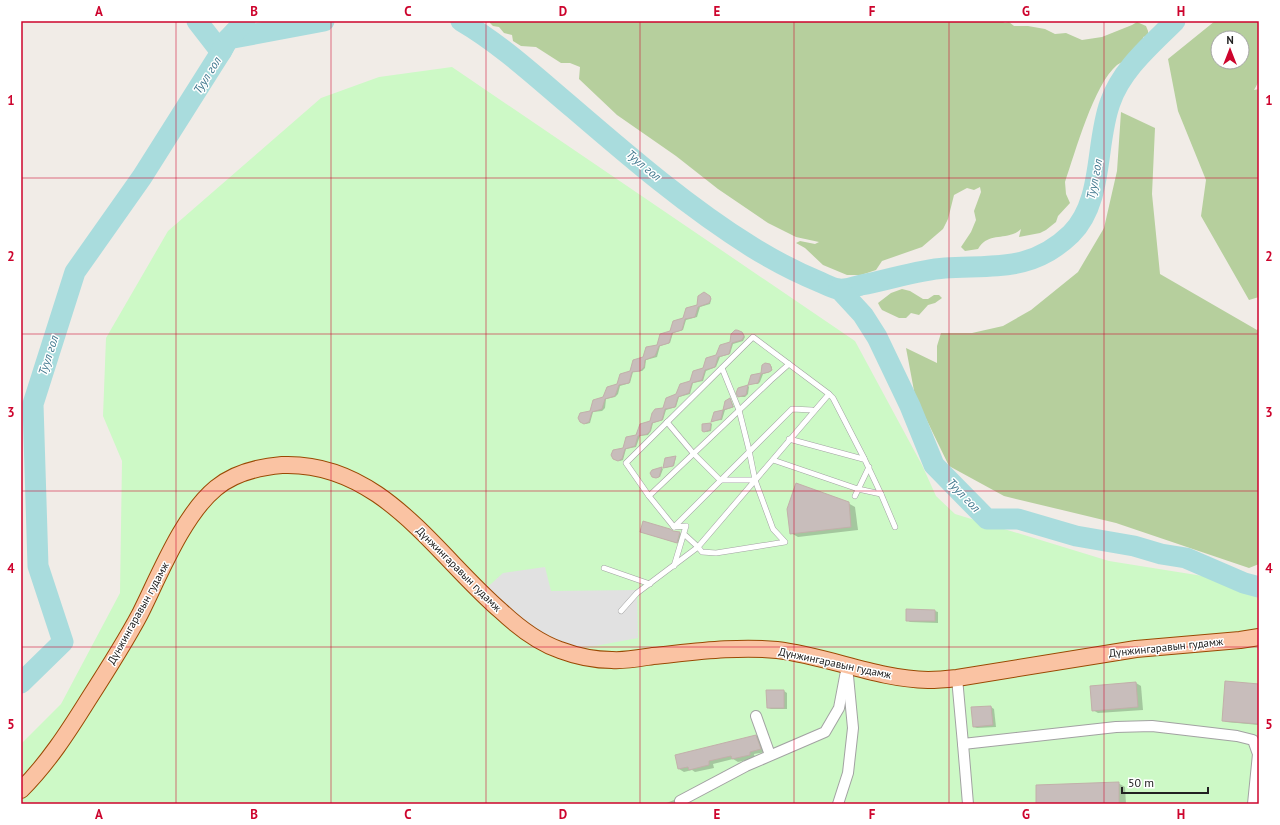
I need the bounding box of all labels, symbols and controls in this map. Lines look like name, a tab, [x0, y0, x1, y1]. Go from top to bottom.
text: A	[95, 3, 103, 20]
text: B	[250, 3, 258, 20]
text: C	[404, 3, 412, 20]
text: D	[559, 3, 567, 20]
text: E	[714, 3, 721, 20]
text: F	[869, 3, 876, 20]
text: G	[1022, 3, 1030, 20]
text: H	[1177, 3, 1185, 20]
north arrow	[1210, 30, 1250, 70]
text: N	[1226, 33, 1234, 47]
water label: Туул гол	[190, 54, 224, 96]
text: 1	[7, 92, 15, 109]
text: 1	[1265, 92, 1273, 109]
water label: Туул гол	[623, 146, 665, 184]
water label: Туул гол	[1083, 157, 1105, 201]
text: 2	[7, 248, 15, 265]
text: 2	[1265, 248, 1273, 265]
water label: Туул гол	[35, 333, 62, 377]
text: 3	[7, 404, 15, 421]
text: 3	[1265, 404, 1273, 421]
water label: Туул гол	[944, 475, 984, 515]
street label: Дүнжингаравын гудамж	[413, 523, 505, 615]
street label: Дүнжингаравын гудамж	[104, 559, 172, 667]
text: 4	[7, 560, 15, 577]
text: 4	[1265, 560, 1273, 577]
street label: Дүнжингаравын гудамж	[1108, 634, 1225, 660]
street label: Дүнжингаравын гудамж	[777, 644, 893, 682]
text: 5	[7, 716, 15, 733]
text: 5	[1265, 716, 1273, 733]
scale bar	[1122, 769, 1208, 795]
text: 50 m	[1128, 775, 1154, 790]
text: A	[95, 806, 103, 823]
text: B	[250, 806, 258, 823]
text: C	[404, 806, 412, 823]
text: D	[559, 806, 567, 823]
text: E	[714, 806, 721, 823]
text: F	[869, 806, 876, 823]
text: G	[1022, 806, 1030, 823]
text: H	[1177, 806, 1185, 823]

